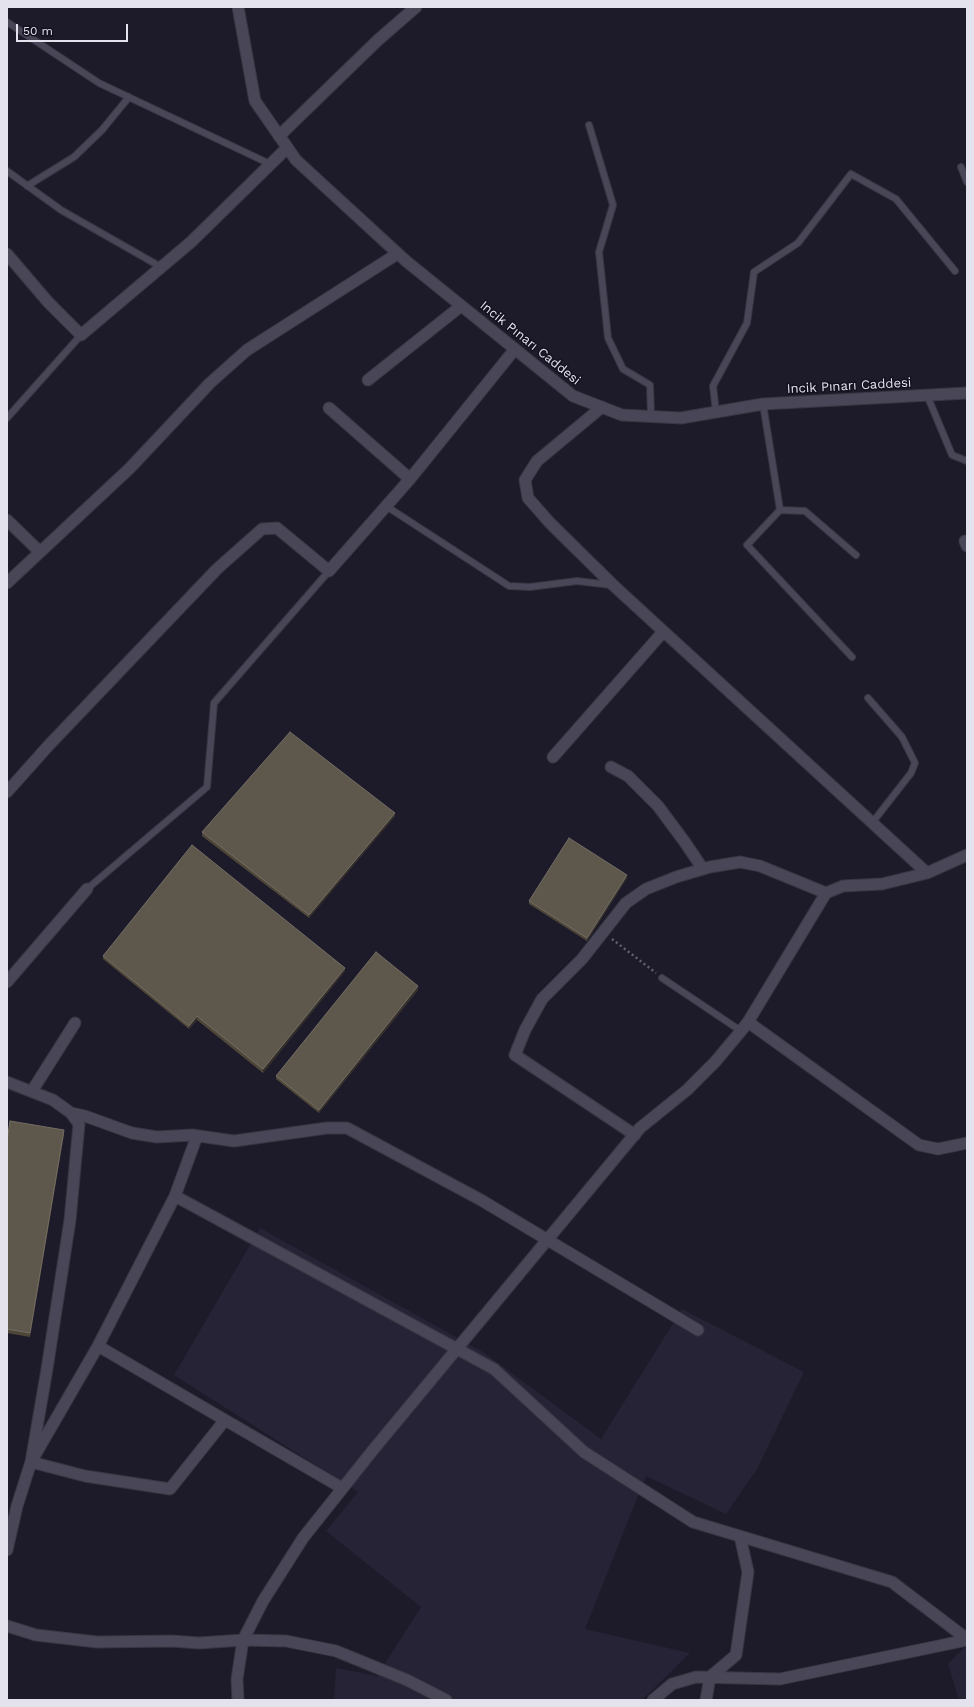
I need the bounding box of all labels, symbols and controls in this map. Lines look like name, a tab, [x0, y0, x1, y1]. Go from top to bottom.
scale bar	[18, 16, 130, 42]
text: 50 m	[23, 24, 53, 38]
street label: Incik Pınarı Caddesi	[477, 298, 583, 388]
street label: Incik Pınarı Caddesi	[786, 375, 912, 397]

